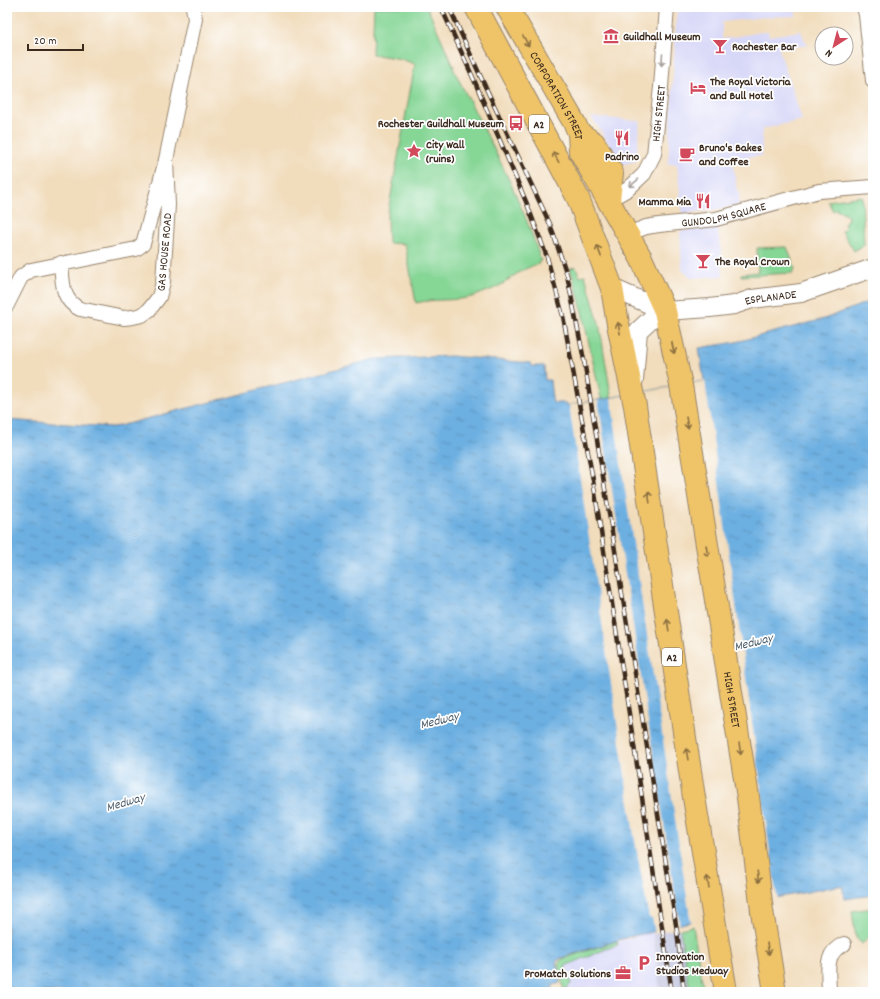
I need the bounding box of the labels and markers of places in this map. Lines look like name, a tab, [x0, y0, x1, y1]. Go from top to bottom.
museum icon: Guildhall Museum	[602, 27, 620, 45]
place label: Guildhall Museum	[623, 29, 700, 46]
bar icon: Rochester Bar	[711, 37, 729, 55]
place label: Rochester Bar	[732, 39, 797, 56]
place label: The Royal Victoria and Bull Hotel	[710, 74, 792, 105]
hotel icon: The Royal Victoria and Bull Hotel	[689, 79, 707, 97]
bus stop icon: Rochester Guildhall Museum	[507, 114, 525, 132]
place label: Rochester Guildhall Museum	[378, 116, 504, 133]
restaurant icon: Padrino	[613, 129, 631, 147]
place label: City Wall (ruins)	[426, 137, 465, 168]
place label: Bruno's Bakes and Coffee	[699, 140, 762, 171]
place icon: City Wall (ruins)	[405, 142, 423, 160]
cafe icon: Bruno's Bakes and Coffee	[678, 145, 696, 163]
place label: Padrino	[605, 149, 640, 166]
restaurant icon: Mamma Mia	[694, 192, 712, 210]
place label: Mamma Mia	[639, 194, 692, 211]
bar icon: The Royal Crown	[694, 252, 712, 270]
place label: The Royal Crown	[715, 254, 790, 271]
place label: Innovation Studios Medway	[656, 949, 729, 980]
parking icon: Innovation Studios Medway	[635, 954, 653, 972]
office icon: ProMatch Solutions	[614, 964, 632, 982]
place label: ProMatch Solutions	[524, 966, 611, 983]

